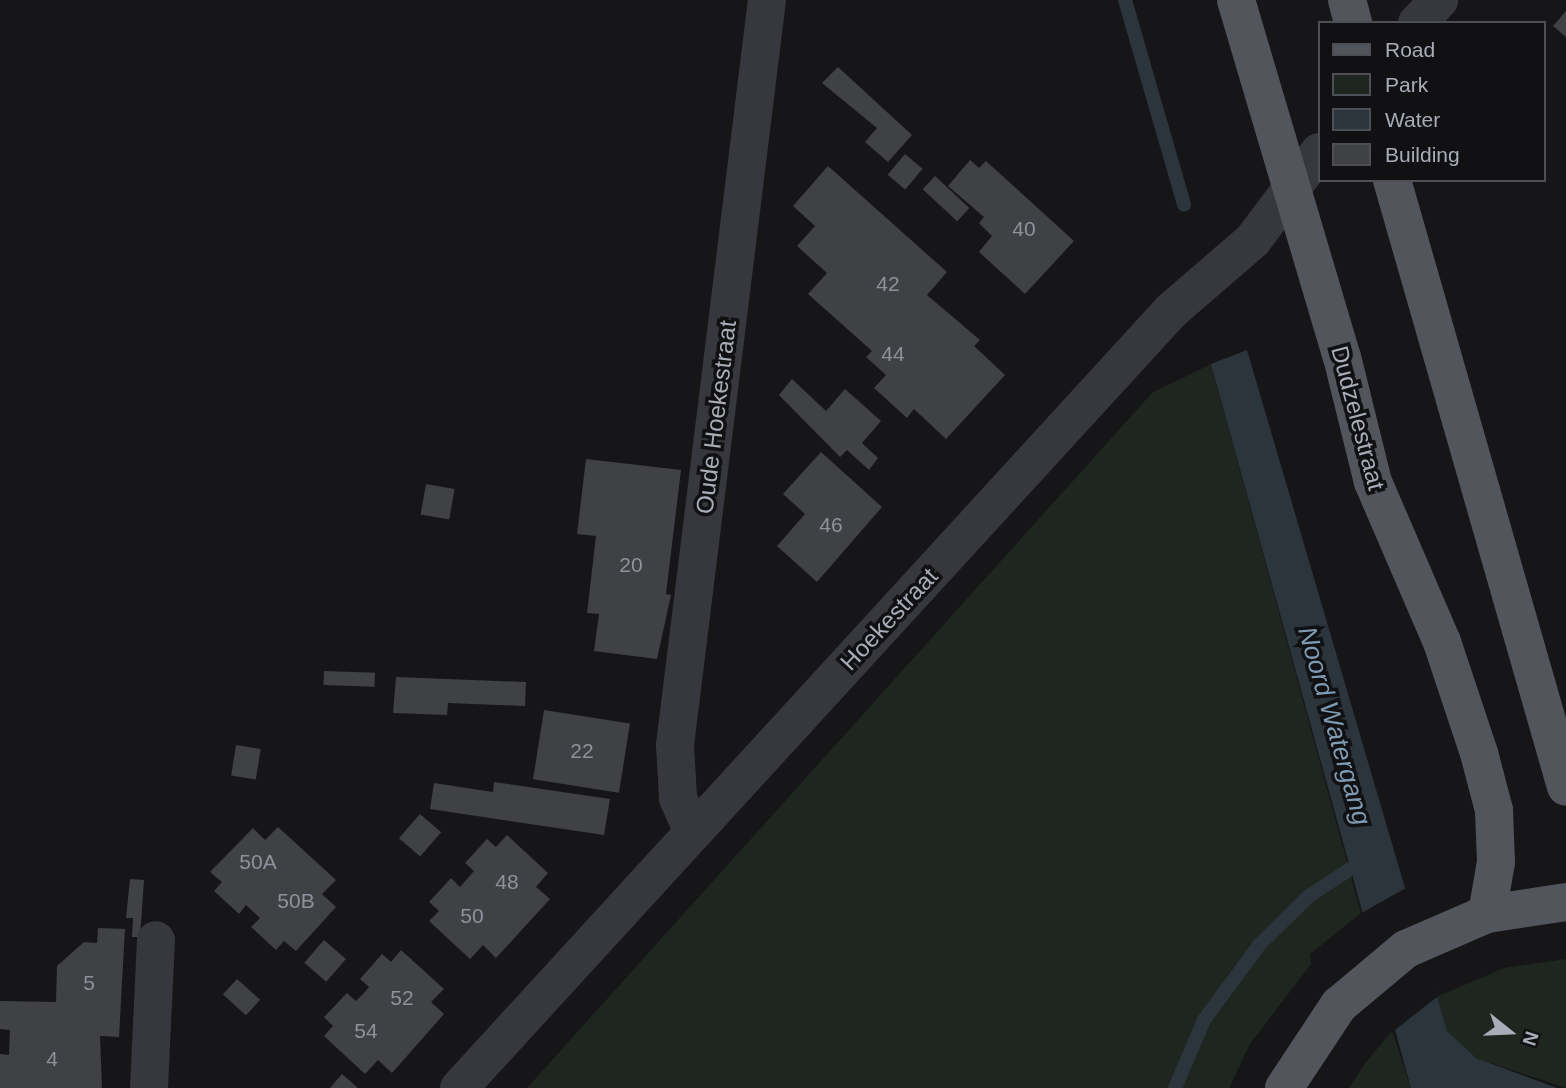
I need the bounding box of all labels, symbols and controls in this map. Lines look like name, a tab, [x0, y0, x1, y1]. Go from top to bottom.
legend	[1318, 21, 1545, 182]
text: Road	[1385, 38, 1435, 61]
text: Park	[1385, 73, 1428, 96]
text: Water	[1385, 108, 1440, 131]
text: Building	[1385, 143, 1460, 166]
house number: 40	[1012, 216, 1036, 242]
house number: 42	[876, 271, 900, 297]
street label: Oude Hoekestraat	[690, 319, 742, 515]
house number: 44	[881, 341, 905, 367]
street label: Dudzelestraat	[1325, 343, 1391, 493]
house number: 46	[819, 512, 843, 538]
house number: 20	[619, 552, 643, 578]
street label: Hoekestraat	[834, 562, 944, 676]
water label: Noord Watergang	[1291, 623, 1377, 829]
house number: 22	[570, 738, 594, 764]
house number: 50A	[239, 849, 277, 875]
house number: 48	[495, 869, 519, 895]
house number: 50B	[277, 888, 315, 914]
house number: 50	[460, 903, 484, 929]
house number: 5	[83, 970, 95, 996]
house number: 52	[390, 985, 414, 1011]
north arrow	[1475, 997, 1545, 1067]
house number: 54	[354, 1018, 378, 1044]
text: N	[1518, 1029, 1543, 1048]
house number: 4	[46, 1046, 58, 1072]

